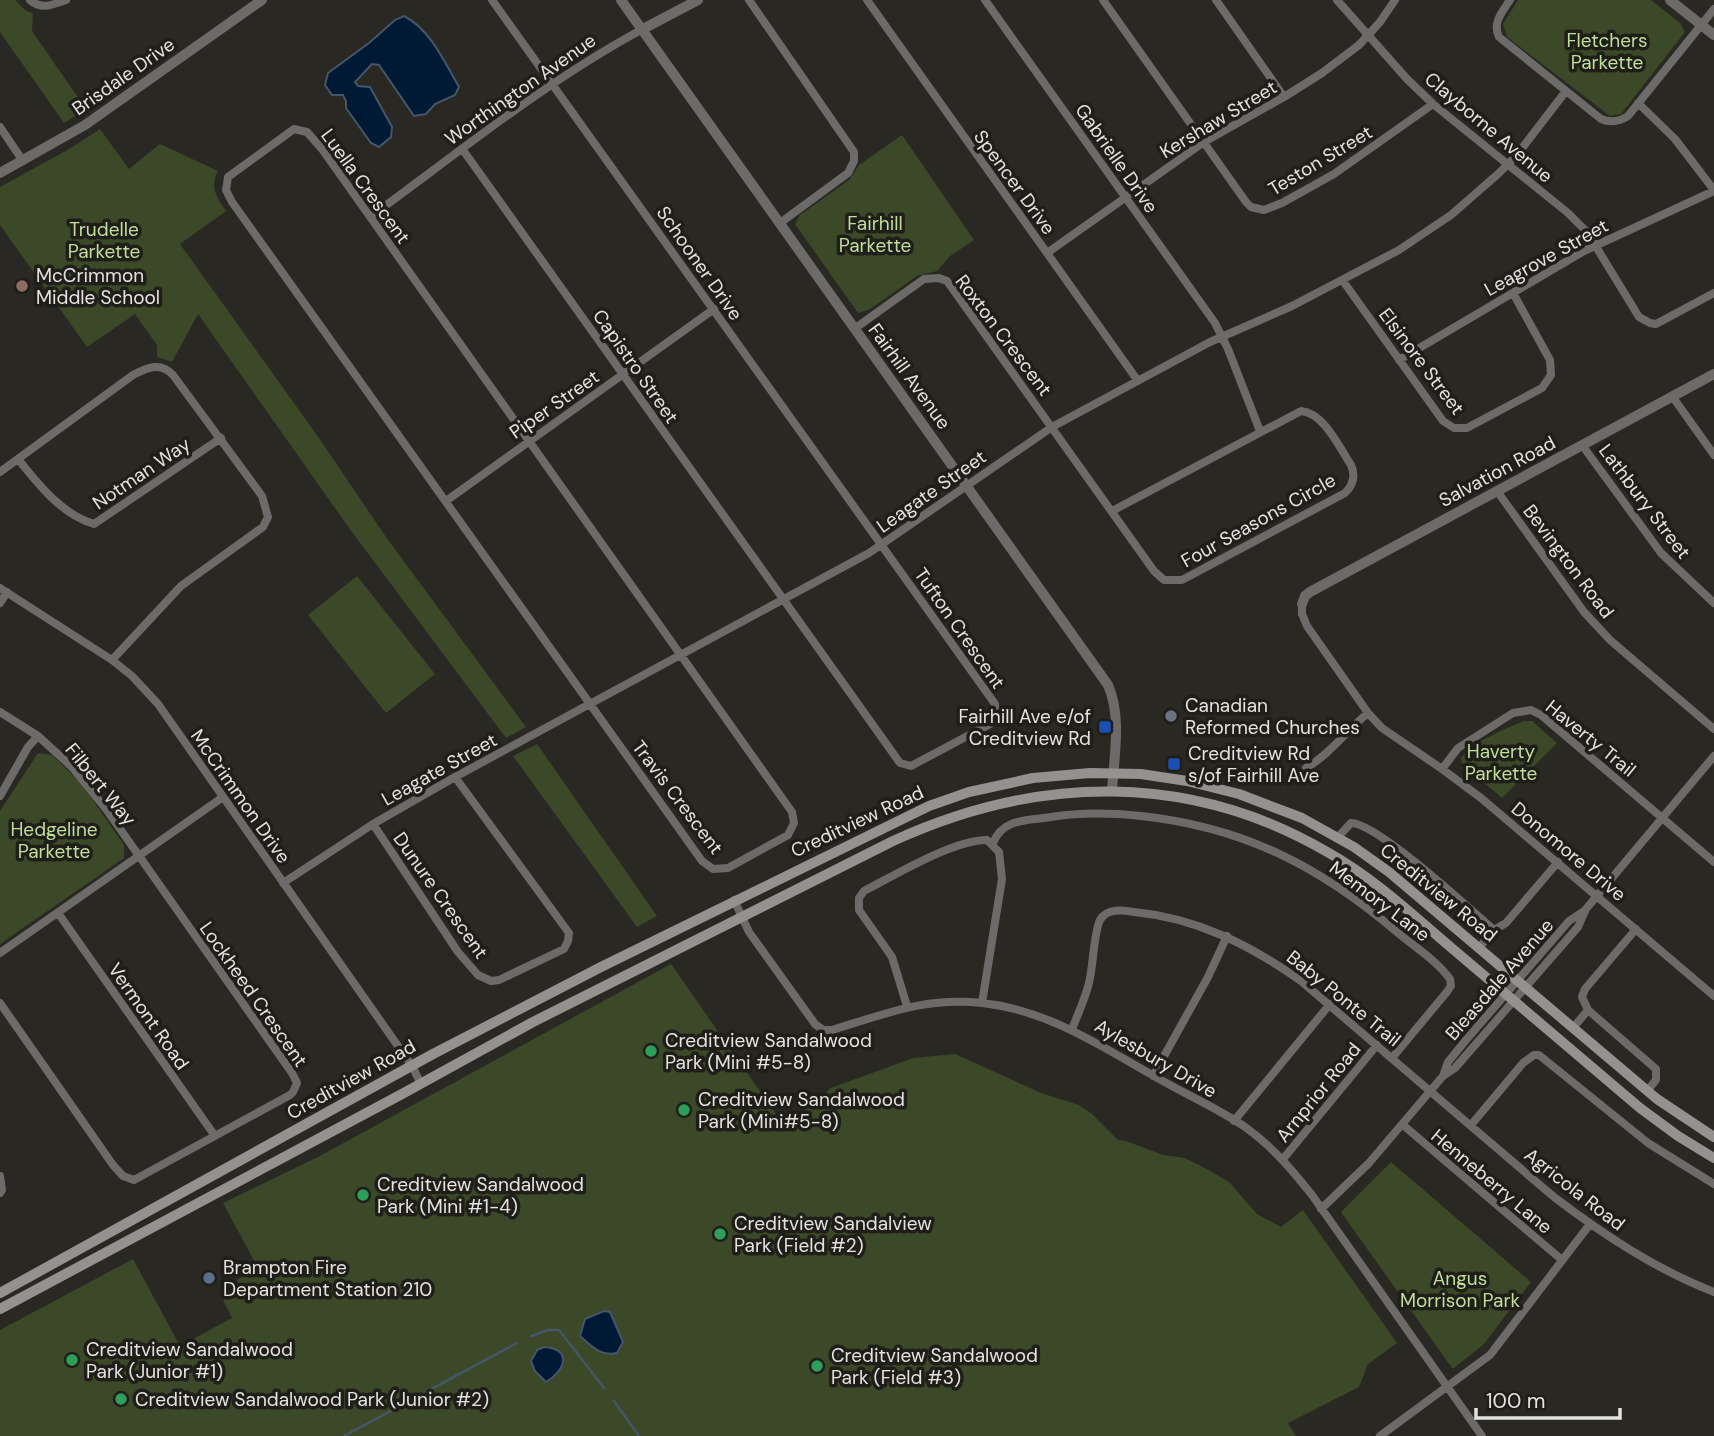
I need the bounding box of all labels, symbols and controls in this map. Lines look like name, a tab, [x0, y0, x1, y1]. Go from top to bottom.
street label: Worthington Avenue	[440, 28, 601, 151]
park label: Fletchers Parkette	[1566, 28, 1648, 75]
street label: Brisdale Drive	[67, 32, 180, 121]
street label: Clayborne Avenue	[1419, 66, 1558, 188]
street label: Kershaw Street	[1155, 75, 1281, 164]
street label: Gabrielle Drive	[1070, 99, 1164, 218]
street label: Teston Street	[1264, 120, 1377, 201]
street label: Luella Crescent	[315, 124, 416, 249]
street label: Spencer Drive	[968, 125, 1061, 240]
street label: Schooner Drive	[651, 201, 748, 325]
park label: Fairhill Parkette	[839, 211, 911, 258]
street label: Leagrove Street	[1480, 213, 1613, 302]
park label: Trudelle Parkette	[68, 217, 140, 264]
place label: McCrimmon Middle School	[36, 263, 160, 310]
street label: Roxton Crescent	[950, 269, 1058, 401]
marker: McCrimmon Middle School	[14, 278, 30, 294]
street label: Elsinore Street	[1373, 303, 1470, 420]
street label: Capistro Street	[587, 304, 684, 428]
street label: Fairhill Avenue	[863, 318, 956, 434]
street label: Piper Street	[504, 364, 604, 445]
street label: Salvation Road	[1435, 430, 1560, 513]
street label: Notman Way	[88, 431, 195, 515]
street label: Lathbury Street	[1593, 439, 1696, 564]
street label: Leagate Street	[872, 444, 991, 538]
street label: Four Seasons Circle	[1176, 468, 1340, 573]
street label: Bevington Road	[1518, 499, 1620, 623]
street label: Tufton Crescent	[909, 563, 1011, 694]
place label: Canadian Reformed Churches	[1185, 693, 1360, 740]
street label: Haverty Trail	[1540, 694, 1641, 782]
place label: Fairhill Ave e/of Creditview Rd	[958, 704, 1091, 751]
marker: Canadian Reformed Churches	[1163, 708, 1179, 724]
marker: Fairhill Ave e/of Creditview Rd	[1097, 719, 1113, 735]
street label: McCrimmon Drive	[185, 724, 296, 868]
street label: Leagate Street	[377, 727, 501, 811]
street label: Travis Crescent	[627, 735, 729, 859]
street label: Filbert Way	[60, 738, 142, 831]
park label: Haverty Parkette	[1465, 739, 1537, 786]
place label: Creditview Rd s/of Fairhill Ave	[1188, 741, 1319, 788]
marker: Creditview Rd s/of Fairhill Ave	[1166, 756, 1182, 772]
street label: Creditview Road	[787, 780, 928, 863]
street label: Donomore Drive	[1506, 796, 1631, 907]
park label: Hedgeline Parkette	[10, 817, 98, 864]
street label: Dunure Crescent	[388, 827, 494, 963]
street label: Creditview Road	[1375, 837, 1502, 947]
street label: Memory Lane	[1324, 855, 1435, 947]
street label: Bleasdale Avenue	[1440, 913, 1559, 1045]
street label: Lockheed Crescent	[194, 917, 313, 1072]
street label: Baby Ponte Trail	[1281, 945, 1406, 1052]
street label: Vermont Road	[102, 958, 195, 1075]
street label: Aylesbury Drive	[1090, 1013, 1221, 1104]
place label: Creditview Sandalwood Park (Mini #5-8)	[665, 1028, 872, 1075]
street label: Creditview Road	[282, 1034, 420, 1125]
street label: Arnprior Road	[1270, 1037, 1366, 1147]
marker: Creditview Sandalwood Park (Mini #5-8)	[643, 1043, 659, 1059]
place label: Creditview Sandalwood Park (Mini#5-8)	[698, 1087, 905, 1134]
marker: Creditview Sandalwood Park (Mini#5-8)	[676, 1102, 692, 1118]
street label: Henneberry Lane	[1426, 1123, 1557, 1239]
street label: Agricola Road	[1519, 1142, 1630, 1236]
place label: Creditview Sandalwood Park (Mini #1-4)	[377, 1172, 584, 1219]
marker: Creditview Sandalwood Park (Mini #1-4)	[355, 1187, 371, 1203]
place label: Creditview Sandalview Park (Field #2)	[734, 1211, 932, 1258]
marker: Creditview Sandalview Park (Field #2)	[712, 1226, 728, 1242]
place label: Brampton Fire Department Station 210	[223, 1255, 432, 1302]
park label: Angus Morrison Park	[1400, 1266, 1520, 1313]
marker: Brampton Fire Department Station 210	[201, 1270, 217, 1286]
place label: Creditview Sandalwood Park (Junior #1)	[86, 1337, 293, 1384]
place label: Creditview Sandalwood Park (Field #3)	[831, 1343, 1038, 1390]
marker: Creditview Sandalwood Park (Junior #1)	[64, 1352, 80, 1368]
marker: Creditview Sandalwood Park (Field #3)	[809, 1358, 825, 1374]
scale bar	[1476, 1376, 1620, 1420]
place label: Creditview Sandalwood Park (Junior #2)	[135, 1387, 489, 1412]
text: 100 m	[1486, 1387, 1546, 1415]
marker: Creditview Sandalwood Park (Junior #2)	[113, 1391, 129, 1407]

